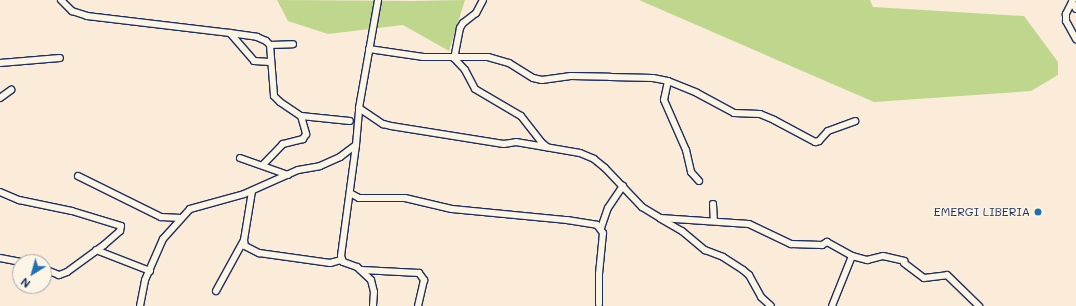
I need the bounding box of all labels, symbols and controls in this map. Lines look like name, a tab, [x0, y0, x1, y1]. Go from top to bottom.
place label: EMERGI LIBERIA	[934, 205, 1030, 219]
marker: EMERGI LIBERIA	[1033, 207, 1043, 217]
north arrow	[12, 254, 52, 294]
text: N	[17, 275, 33, 292]

